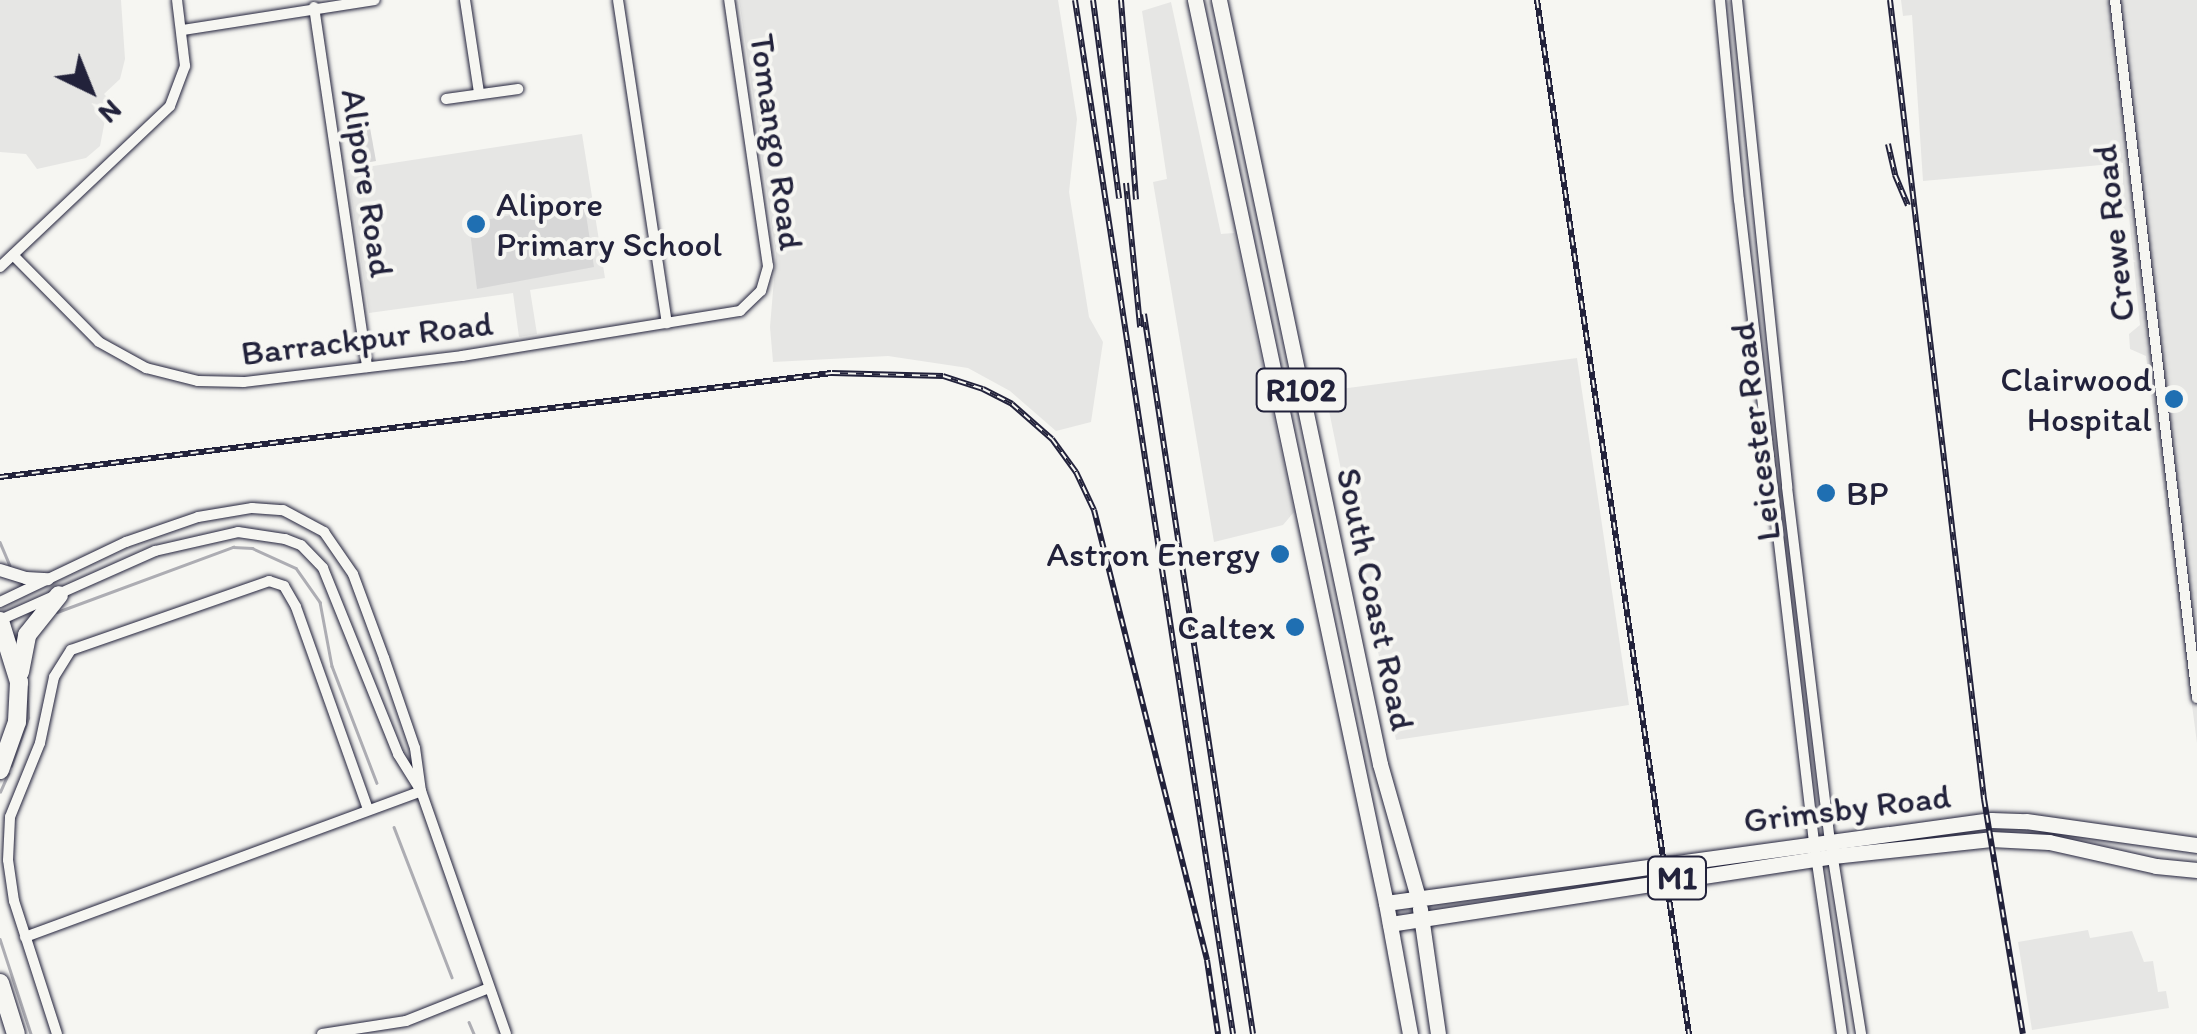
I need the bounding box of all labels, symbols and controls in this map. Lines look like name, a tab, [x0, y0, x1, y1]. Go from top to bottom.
street label: Tomango Road	[741, 31, 813, 253]
north arrow	[40, 40, 140, 140]
street label: Alipore Road	[332, 86, 404, 280]
text: N	[92, 93, 129, 131]
street label: Crewe Road	[2083, 143, 2143, 323]
place label: Alipore Primary School	[496, 183, 722, 265]
marker: Alipore Primary School	[465, 213, 487, 235]
street label: Barrackpur Road	[239, 302, 495, 374]
street label: Leicester Road	[1721, 321, 1789, 543]
place label: Clairwood Hospital	[2000, 358, 2152, 440]
road number: R102	[1254, 363, 1348, 417]
marker: Clairwood Hospital	[2161, 386, 2187, 412]
street label: South Coast Road	[1328, 465, 1424, 733]
place label: BP	[1846, 472, 1889, 514]
marker: BP	[1815, 482, 1837, 504]
place label: Astron Energy	[1046, 533, 1260, 575]
marker: Astron Energy	[1269, 543, 1291, 565]
place label: Caltex	[1177, 606, 1275, 648]
marker: Caltex	[1284, 616, 1306, 638]
street label: Grimsby Road	[1741, 774, 1953, 842]
road number: M1	[1647, 851, 1707, 905]

